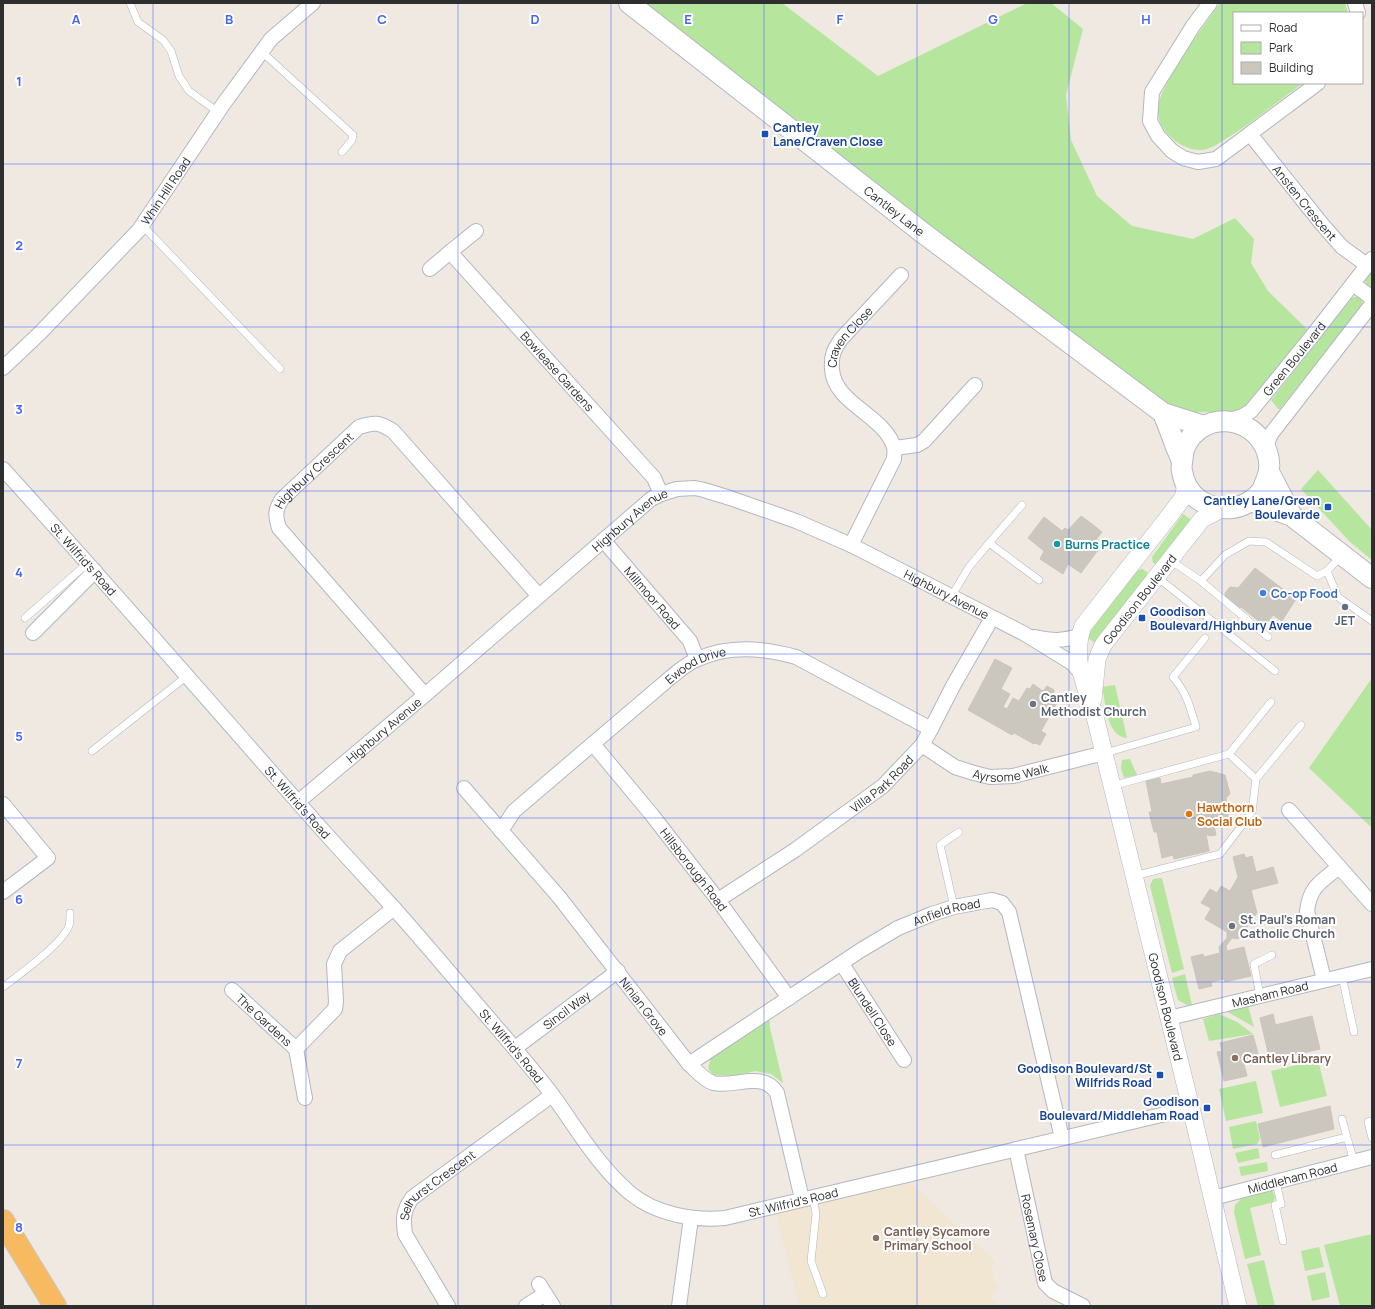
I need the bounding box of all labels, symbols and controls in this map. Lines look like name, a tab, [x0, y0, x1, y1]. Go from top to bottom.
text: A	[72, 10, 81, 28]
text: B	[225, 10, 233, 28]
text: C	[377, 10, 387, 28]
text: D	[530, 10, 540, 28]
text: E	[684, 10, 692, 28]
text: F	[837, 10, 844, 28]
text: G	[988, 10, 998, 28]
text: H	[1141, 10, 1151, 28]
legend	[1233, 12, 1363, 84]
text: Road	[1269, 19, 1297, 36]
text: Park	[1269, 39, 1294, 56]
text: Building	[1269, 59, 1313, 76]
text: 1	[16, 72, 22, 90]
place label: Cantley Lane/Craven Close	[773, 119, 883, 150]
marker: Cantley Lane/Craven Close	[760, 129, 770, 139]
street label: Whin Hill Road	[136, 154, 194, 228]
street label: Ansten Crescent	[1269, 161, 1341, 244]
street label: Cantley Lane	[861, 182, 928, 240]
text: 2	[15, 236, 23, 254]
street label: Craven Close	[823, 302, 876, 368]
street label: Green Boulevard	[1258, 318, 1329, 399]
street label: Bowlease Gardens	[517, 328, 598, 415]
text: 3	[15, 400, 23, 418]
street label: Highbury Crescent	[270, 428, 357, 511]
street label: Highbury Avenue	[588, 484, 670, 555]
place label: Cantley Lane/Green Boulevarde	[1204, 492, 1320, 523]
marker: Cantley Lane/Green Boulevarde	[1323, 502, 1333, 512]
street label: St. Wilfrid's Road	[47, 519, 121, 599]
place label: Burns Practice	[1065, 536, 1150, 553]
marker: Burns Practice	[1052, 539, 1062, 549]
street label: Goodison Boulevard	[1098, 550, 1180, 648]
street label: Millmoor Road	[621, 562, 685, 633]
text: 4	[15, 563, 23, 581]
street label: Highbury Avenue	[901, 565, 992, 623]
place label: Co-op Food	[1271, 585, 1338, 602]
marker: Co-op Food	[1258, 588, 1268, 598]
marker: JET	[1340, 602, 1350, 612]
place label: Goodison Boulevard/Highbury Avenue	[1150, 603, 1312, 634]
place label: JET	[1335, 612, 1356, 629]
marker: Goodison Boulevard/Highbury Avenue	[1137, 613, 1147, 623]
street label: Ewood Drive	[661, 642, 727, 688]
place label: Cantley Methodist Church	[1041, 689, 1146, 720]
street label: Highbury Avenue	[342, 693, 425, 767]
marker: Cantley Methodist Church	[1028, 699, 1038, 709]
text: 5	[15, 727, 23, 745]
street label: Villa Park Road	[846, 751, 917, 816]
street label: Ayrsome Walk	[971, 759, 1051, 785]
street label: St. Wilfrid's Road	[261, 762, 335, 842]
place label: Hawthorn Social Club	[1197, 799, 1262, 830]
marker: Hawthorn Social Club	[1184, 809, 1194, 819]
street label: Hillsborough Road	[657, 824, 732, 914]
text: 6	[15, 890, 23, 908]
street label: Anfield Road	[910, 894, 982, 930]
place label: St. Paul's Roman Catholic Church	[1240, 911, 1336, 942]
marker: St. Paul's Roman Catholic Church	[1227, 921, 1237, 931]
street label: Goodison Boulevard	[1145, 951, 1188, 1062]
street label: Ninian Grove	[616, 974, 672, 1039]
street label: Blundell Close	[845, 974, 901, 1049]
street label: Masham Road	[1230, 976, 1310, 1011]
street label: Sincil Way	[539, 986, 594, 1033]
street label: The Gardens	[233, 990, 296, 1050]
street label: St. Wilfrid's Road	[476, 1005, 548, 1086]
place label: Cantley Library	[1243, 1050, 1331, 1067]
marker: Cantley Library	[1230, 1053, 1240, 1063]
text: 7	[16, 1054, 23, 1072]
place label: Goodison Boulevard/St Wilfrids Road	[1017, 1060, 1152, 1091]
marker: Goodison Boulevard/St Wilfrids Road	[1155, 1070, 1165, 1080]
place label: Goodison Boulevard/Middleham Road	[1039, 1093, 1199, 1124]
marker: Goodison Boulevard/Middleham Road	[1202, 1103, 1212, 1113]
street label: Selhurst Crescent	[395, 1146, 479, 1221]
street label: Middleham Road	[1246, 1158, 1339, 1197]
street label: St. Wilfrid's Road	[747, 1183, 840, 1221]
street label: Rosemary Close	[1017, 1192, 1053, 1283]
text: 8	[15, 1218, 23, 1236]
place label: Cantley Sycamore Primary School	[884, 1223, 990, 1254]
marker: Cantley Sycamore Primary School	[871, 1233, 881, 1243]

